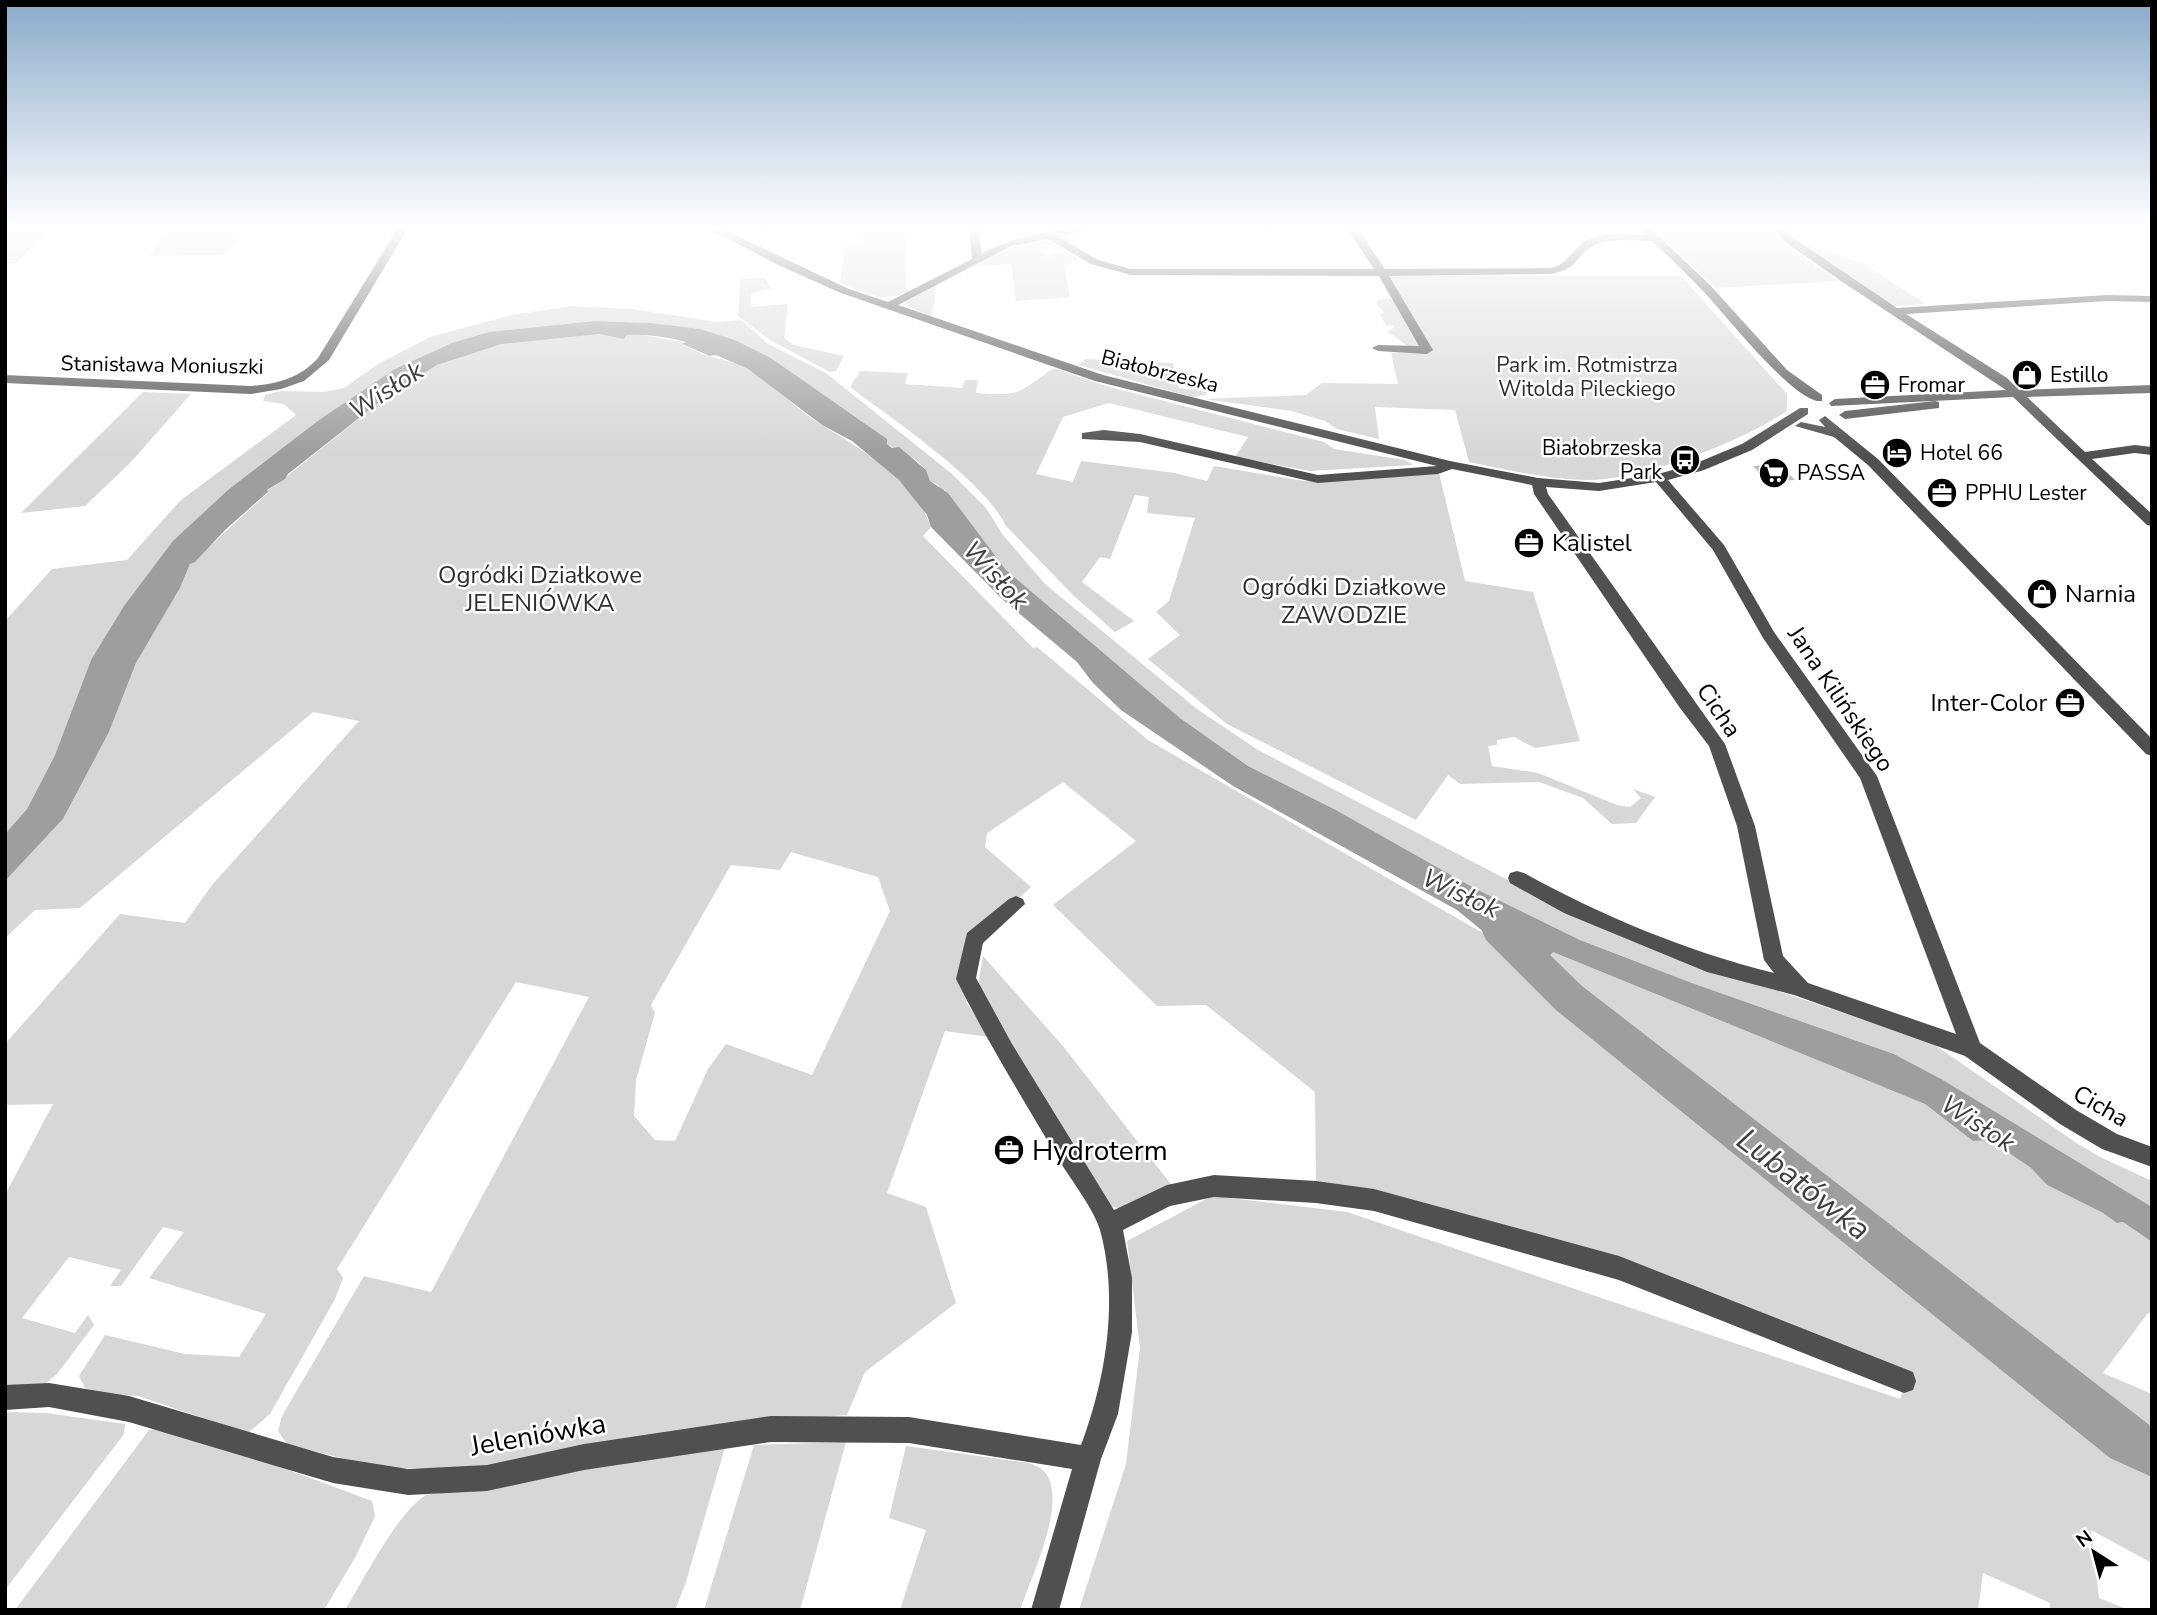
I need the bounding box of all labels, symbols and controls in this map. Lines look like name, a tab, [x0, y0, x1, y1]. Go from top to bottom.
street label: Białobrzeska	[1098, 343, 1222, 399]
street label: Stanisława Moniuszki	[60, 349, 264, 381]
park label: Park im. Rotmistrza Witolda Pileckiego	[1496, 351, 1678, 403]
water label: Wisłok	[342, 353, 431, 427]
shop icon: Estillo	[2010, 358, 2044, 392]
place label: Estillo	[2050, 361, 2108, 389]
office icon: Fromar	[1858, 368, 1892, 402]
place label: Fromar	[1898, 371, 1965, 399]
place label: Białobrzeska Park	[1542, 434, 1662, 486]
hotel icon: Hotel 66	[1880, 436, 1914, 470]
place label: Hotel 66	[1920, 439, 2003, 467]
bus stop icon: Białobrzeska Park	[1668, 443, 1702, 477]
supermarket icon: PASSA	[1757, 456, 1791, 490]
place label: PASSA	[1797, 459, 1865, 487]
office icon: PPHU Lester	[1925, 476, 1959, 510]
place label: PPHU Lester	[1965, 479, 2087, 507]
office icon: Kalistel	[1512, 526, 1546, 560]
place label: Kalistel	[1552, 527, 1632, 559]
water label: Wisłok	[955, 533, 1037, 618]
park label: Ogródki Działkowe JELENIÓWKA	[438, 559, 642, 619]
park label: Ogródki Działkowe ZAWODZIE	[1242, 571, 1446, 631]
shop icon: Narnia	[2025, 577, 2059, 611]
place label: Narnia	[2065, 578, 2136, 610]
street label: Jana Kilińskiego	[1780, 619, 1902, 778]
street label: Cicha	[1689, 677, 1749, 743]
office icon: Inter-Color	[2053, 686, 2087, 720]
place label: Inter-Color	[1930, 687, 2047, 719]
water label: Wisłok	[1416, 860, 1506, 927]
street label: Cicha	[2067, 1077, 2135, 1135]
water label: Wisłok	[1934, 1086, 2023, 1161]
water label: Lubatówka	[1728, 1119, 1880, 1250]
place label: Hydroterm	[1032, 1132, 1168, 1170]
office icon: Hydroterm	[992, 1133, 1026, 1167]
street label: Jeleniówka	[466, 1404, 609, 1466]
north arrow	[2059, 1517, 2129, 1587]
text: N	[2071, 1524, 2098, 1554]

